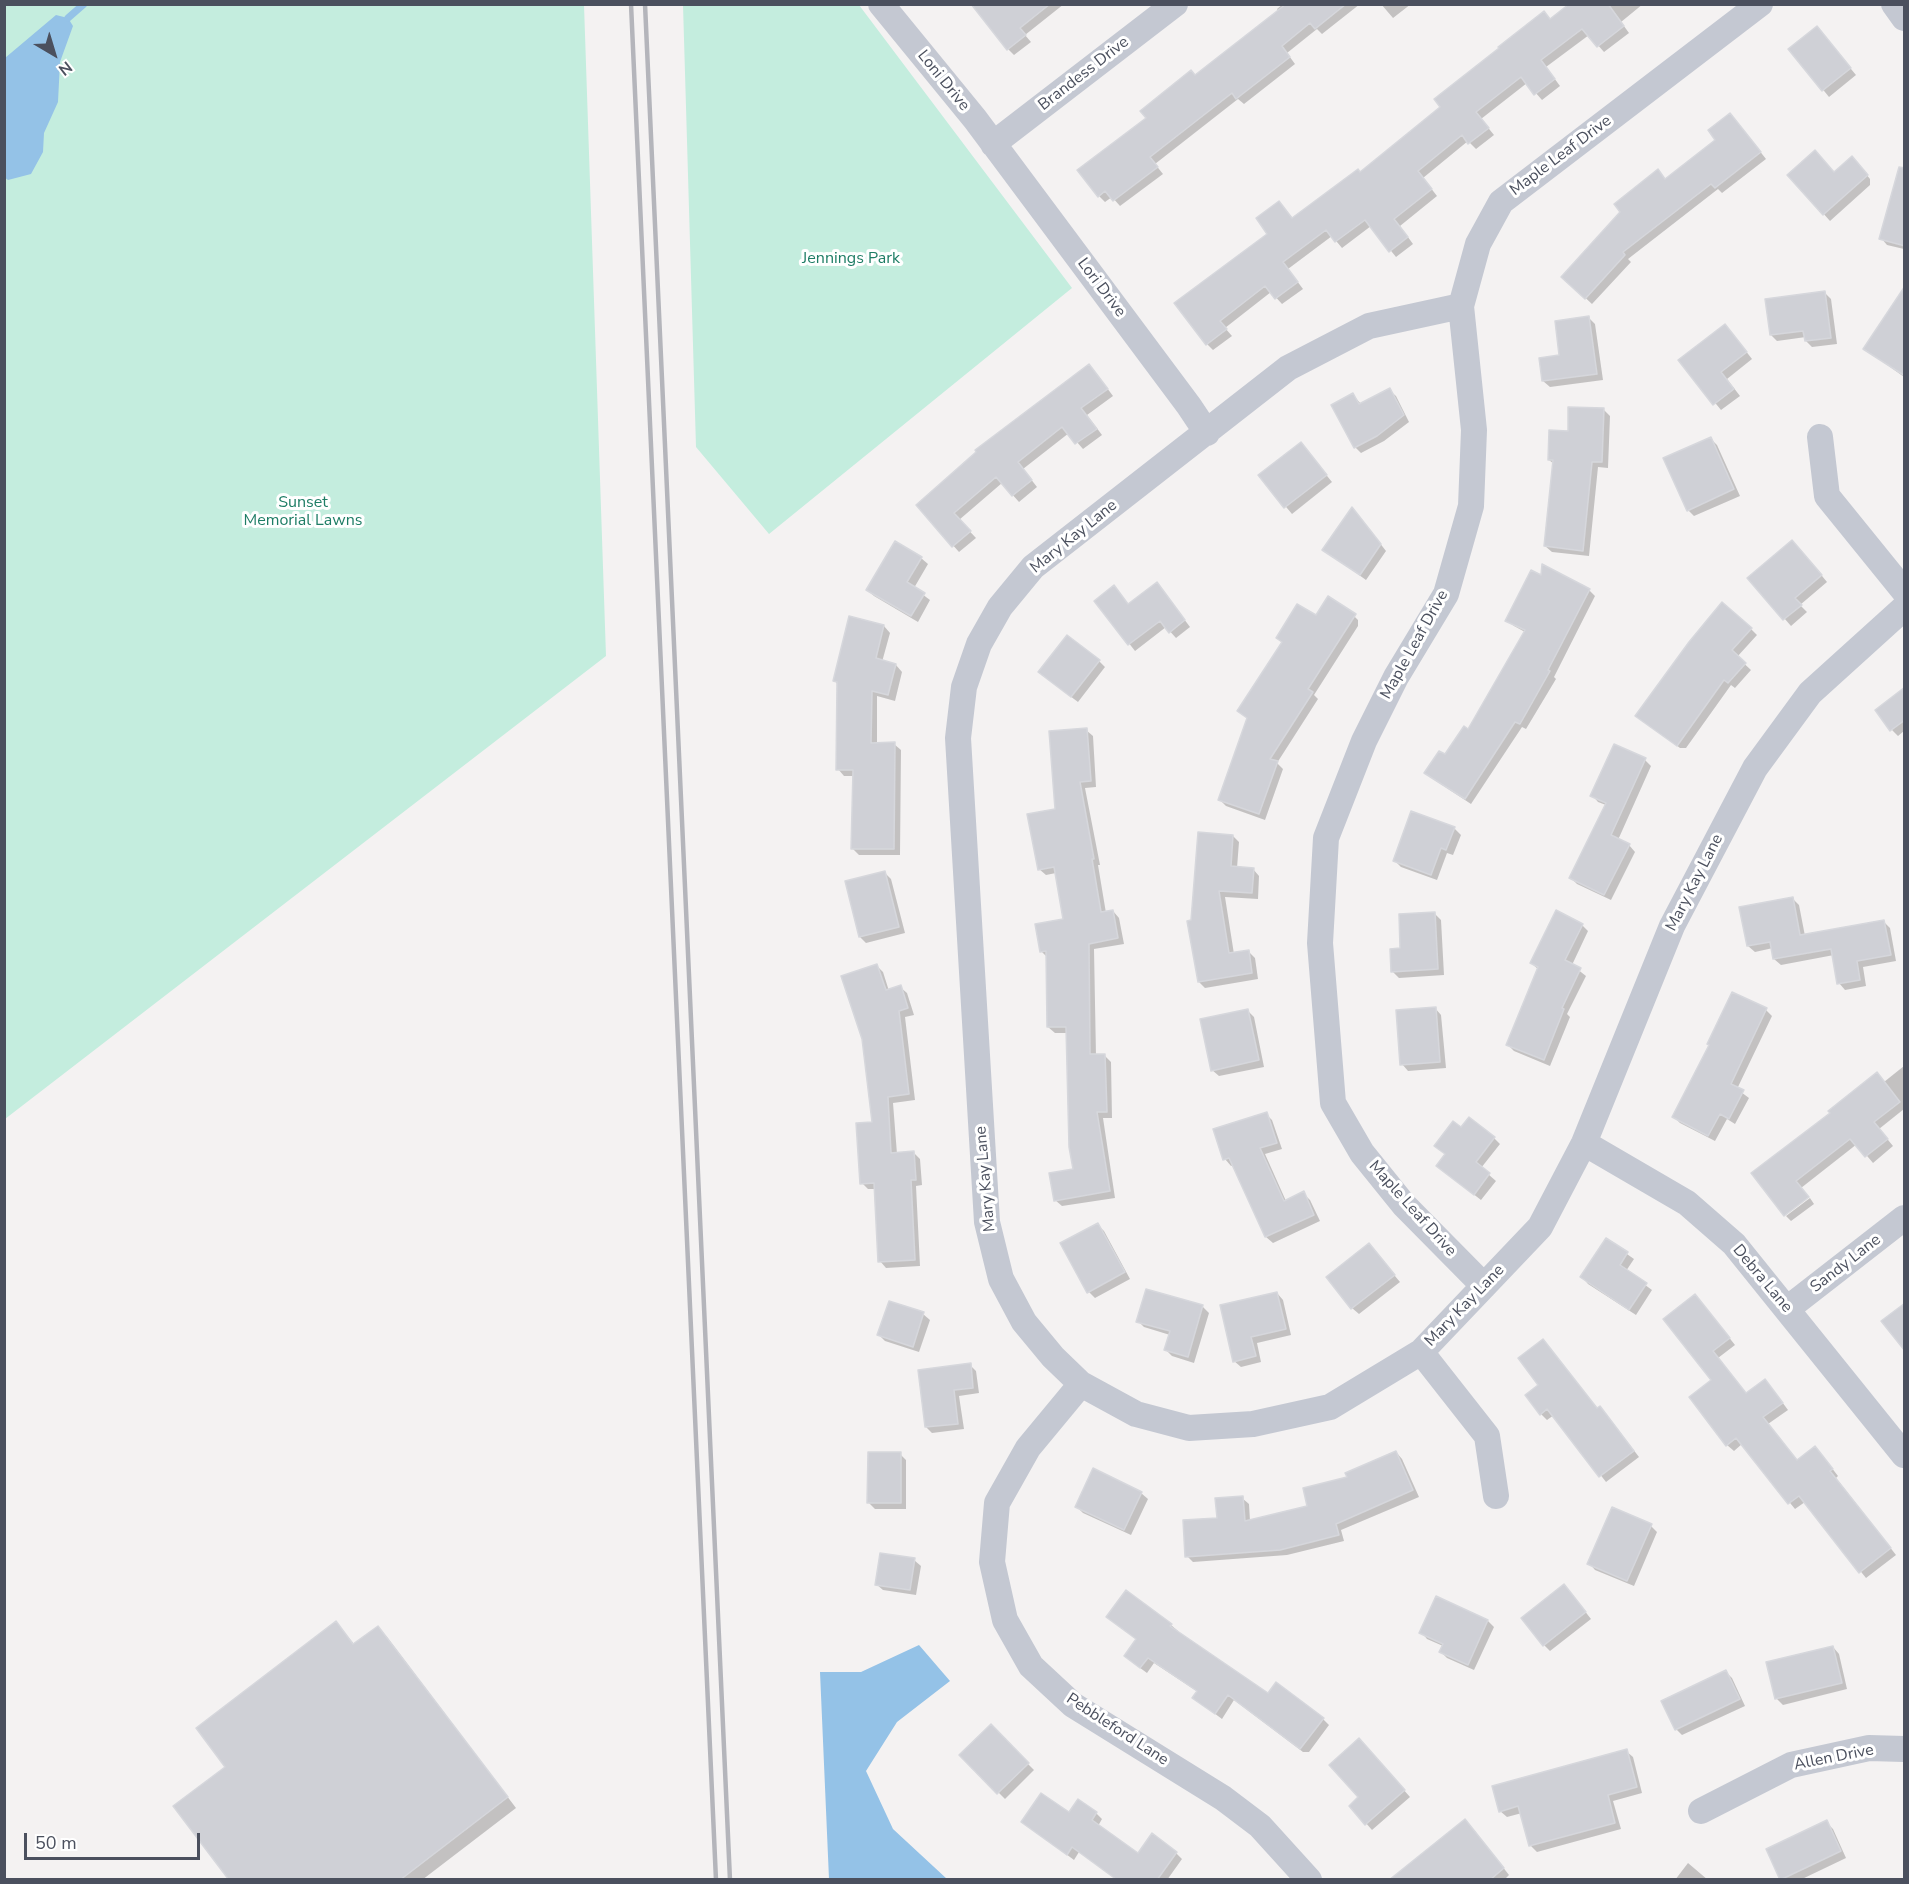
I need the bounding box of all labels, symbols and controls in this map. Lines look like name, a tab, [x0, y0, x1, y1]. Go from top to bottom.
north arrow	[24, 24, 84, 84]
street label: Brandess Drive	[1035, 33, 1133, 115]
street label: Loni Drive	[913, 47, 973, 115]
text: N	[54, 56, 77, 81]
street label: Maple Leaf Drive	[1507, 112, 1615, 200]
park label: Jennings Park	[802, 249, 900, 269]
street label: Lori Drive	[1073, 255, 1129, 321]
park label: Sunset Memorial Lawns	[244, 493, 362, 531]
street label: Mary Kay Lane	[1027, 496, 1121, 578]
street label: Maple Leaf Drive	[1377, 587, 1453, 703]
street label: Mary Kay Lane	[1662, 831, 1728, 935]
street label: Mary Kay Lane	[972, 1125, 1000, 1233]
street label: Maple Leaf Drive	[1364, 1157, 1460, 1261]
street label: Sandy Lane	[1807, 1231, 1885, 1297]
street label: Debra Lane	[1728, 1241, 1796, 1317]
street label: Mary Kay Lane	[1421, 1261, 1509, 1351]
street label: Pebbleford Lane	[1062, 1690, 1172, 1770]
street label: Allen Drive	[1793, 1741, 1875, 1775]
scale bar	[27, 1821, 202, 1859]
text: 50 m	[35, 1831, 77, 1855]

